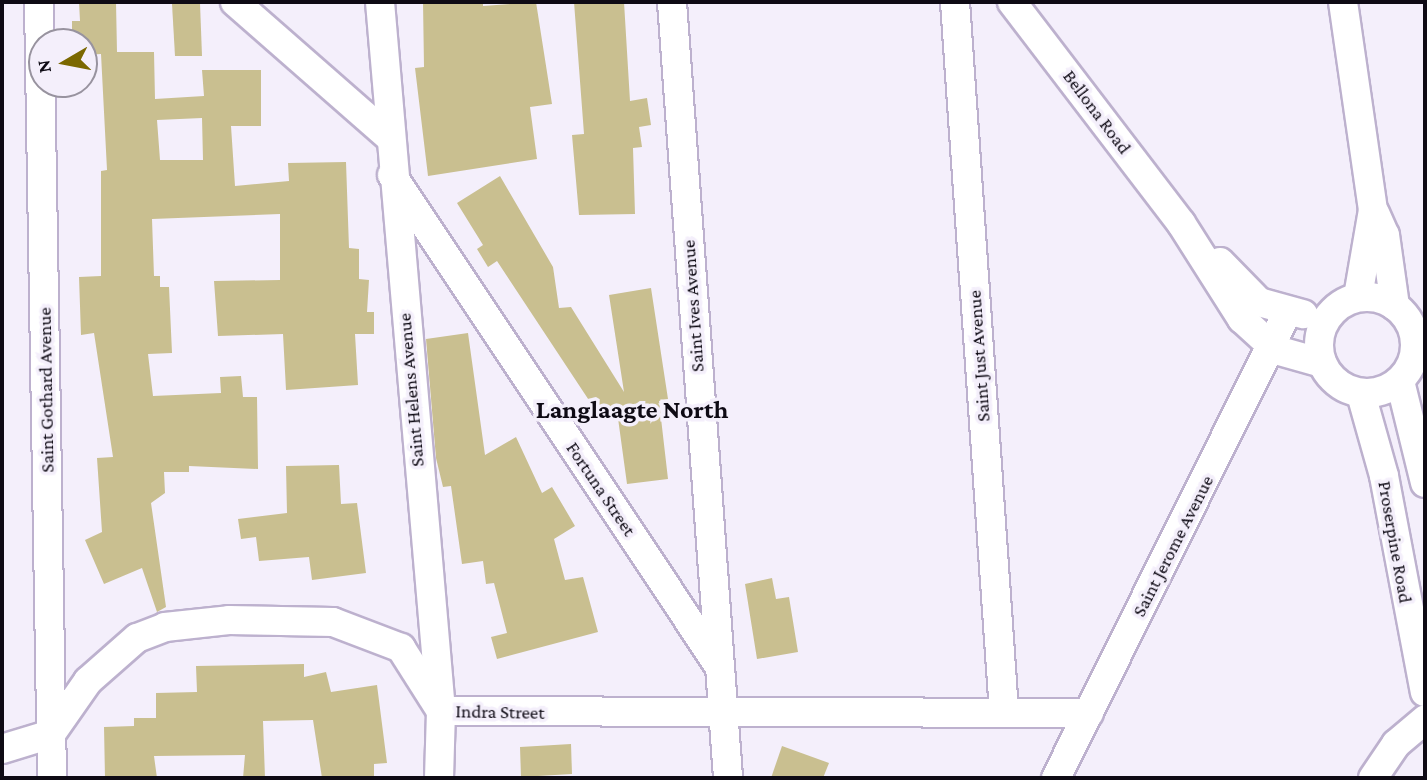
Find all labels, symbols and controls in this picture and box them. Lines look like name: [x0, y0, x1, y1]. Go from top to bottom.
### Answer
north arrow: [28, 28, 98, 98]
text: N: [32, 58, 55, 75]
street label: Bellona Road: [1058, 66, 1136, 158]
street label: Saint Ives Avenue: [677, 239, 709, 373]
street label: Saint Just Avenue: [963, 289, 995, 423]
street label: Saint Gothard Avenue: [33, 307, 59, 473]
street label: Saint Helens Avenue: [393, 312, 429, 468]
district label: Langlaagte North: [536, 394, 728, 426]
street label: Fortuna Street: [561, 438, 641, 540]
street label: Saint Jerome Avenue: [1128, 472, 1218, 620]
street label: Proserpine Road: [1373, 479, 1417, 605]
street label: Indra Street: [455, 700, 545, 724]

